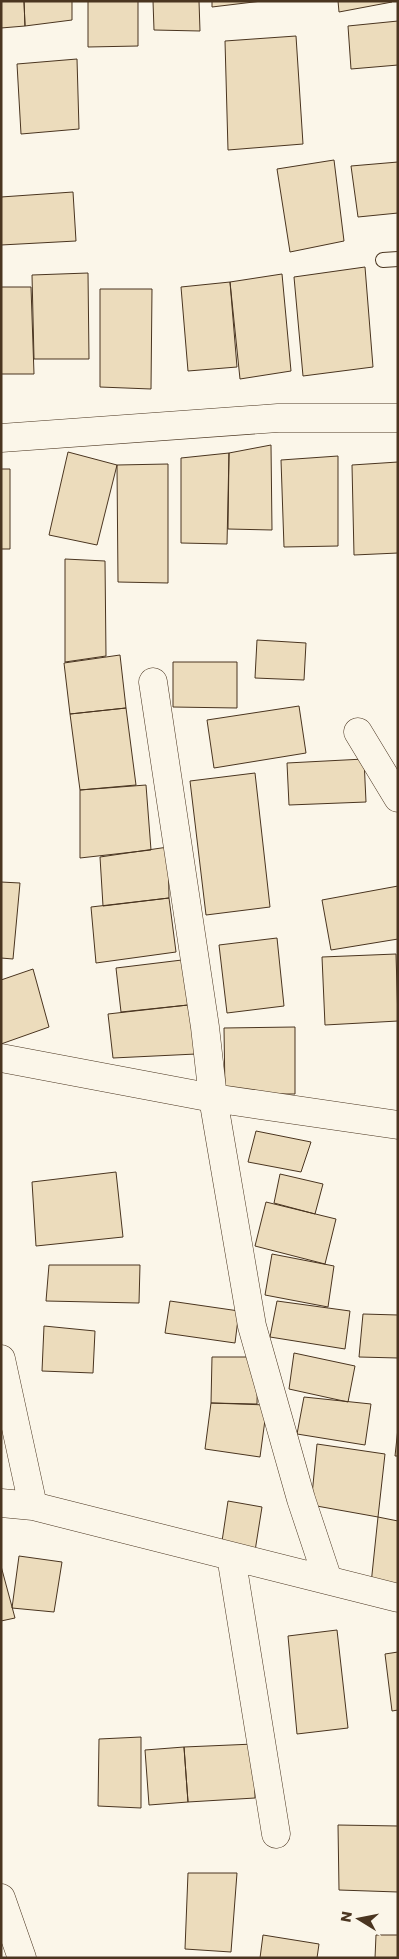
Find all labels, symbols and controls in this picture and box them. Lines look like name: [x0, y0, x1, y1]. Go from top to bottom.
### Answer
north arrow: [334, 1894, 384, 1944]
text: N: [335, 1910, 357, 1924]

